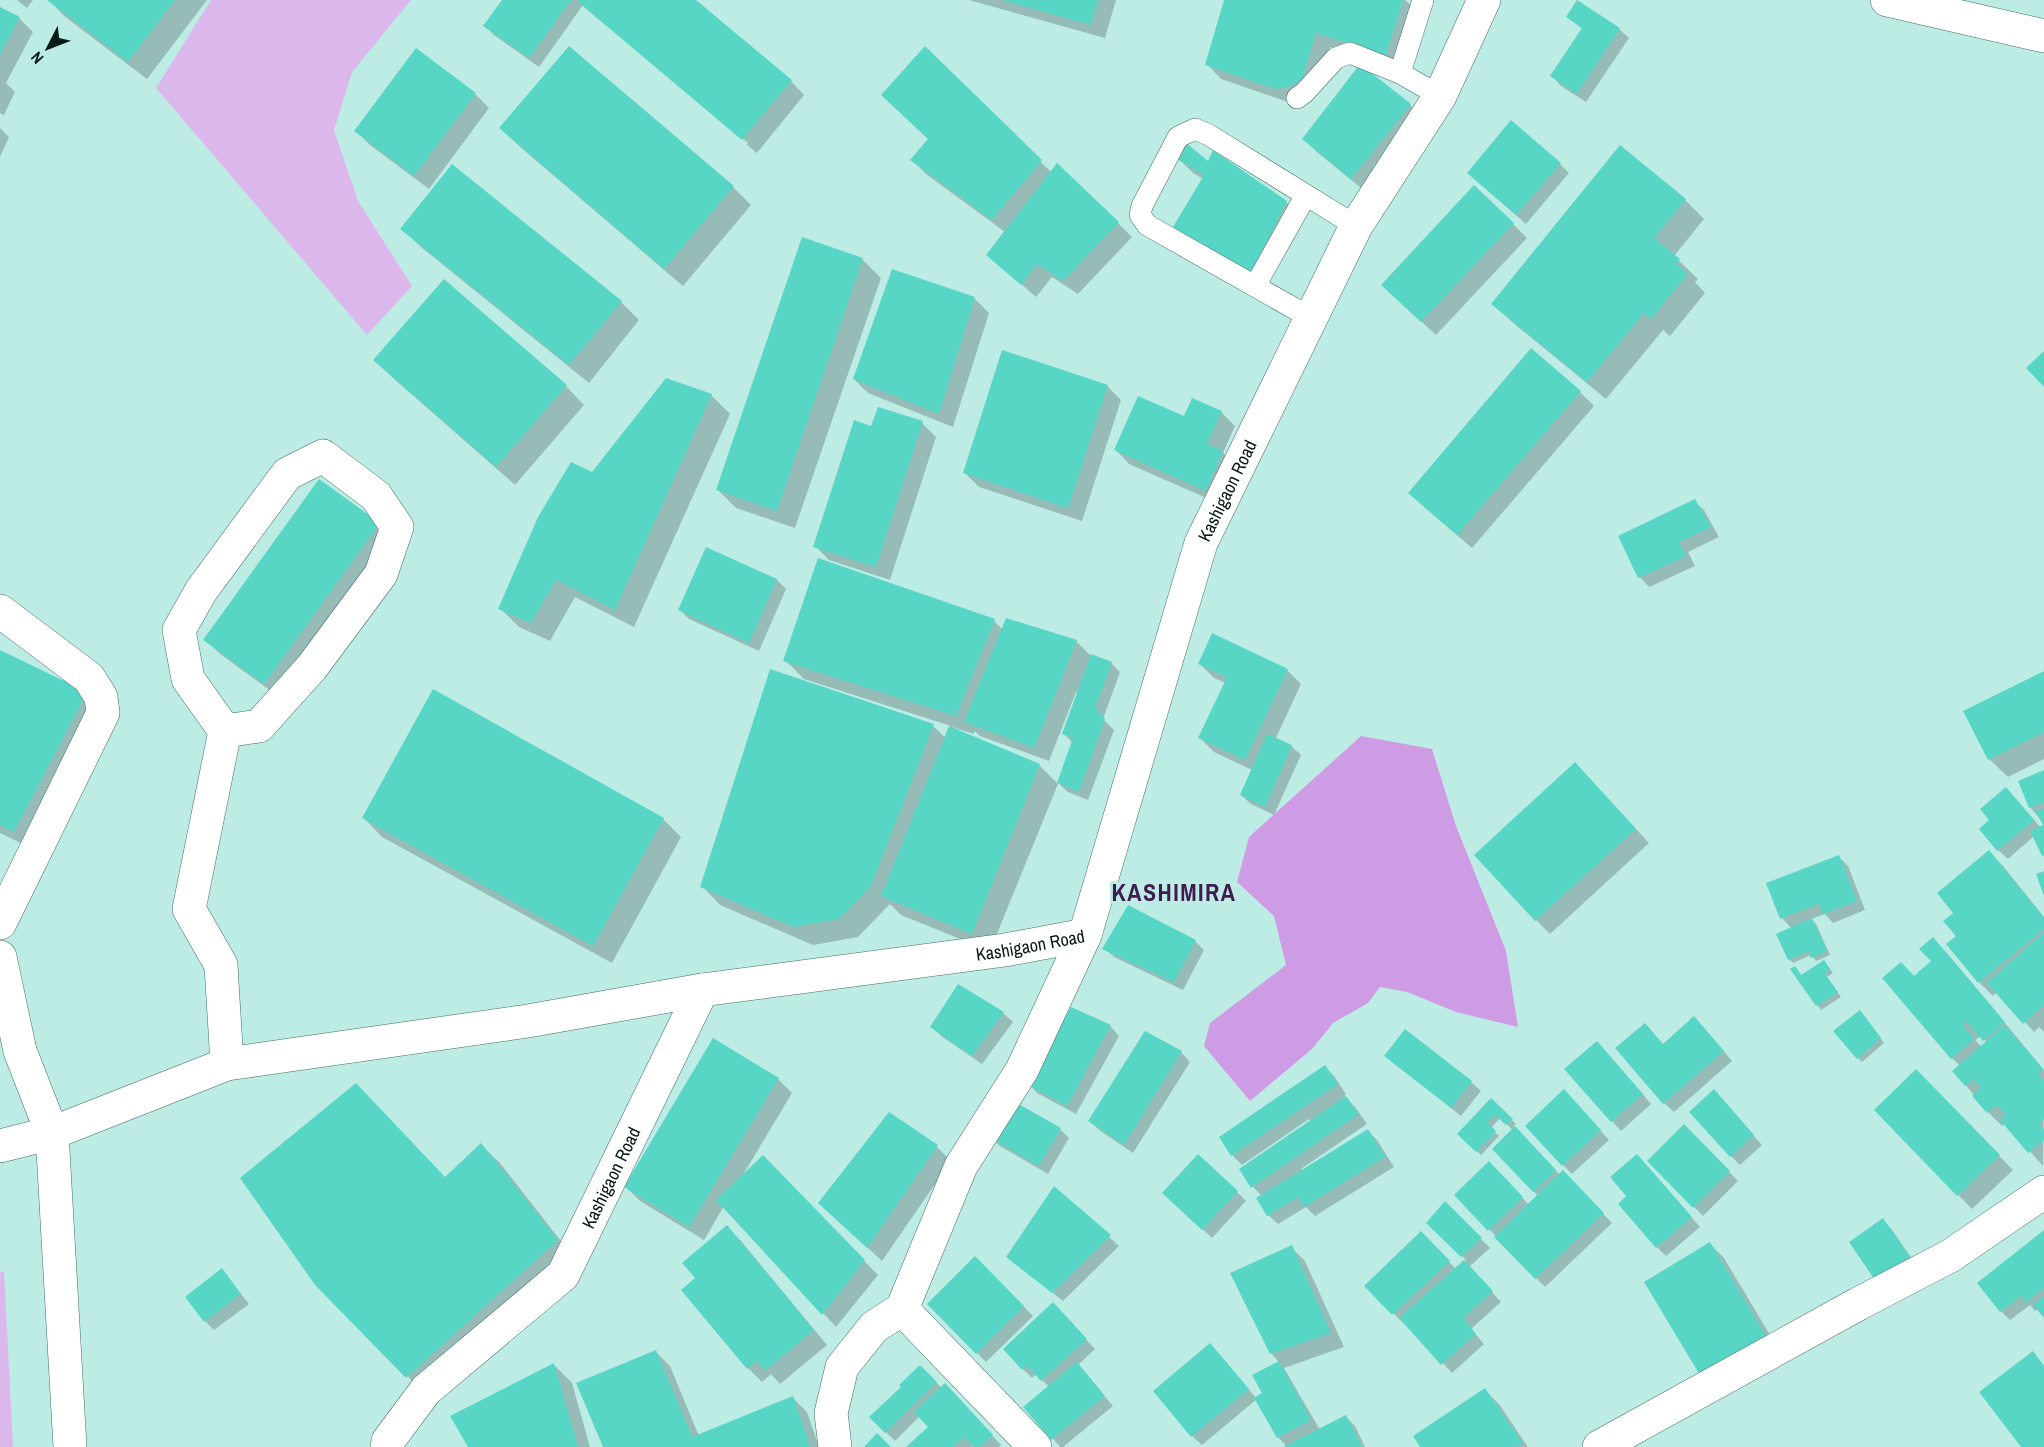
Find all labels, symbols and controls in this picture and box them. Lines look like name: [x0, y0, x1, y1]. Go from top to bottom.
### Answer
north arrow: [18, 18, 78, 78]
text: N: [26, 47, 48, 69]
street label: Kashigaon Road: [1191, 435, 1262, 545]
district label: KASHIMIRA: [1111, 876, 1237, 908]
street label: Kashigaon Road: [974, 923, 1087, 966]
street label: Kashigaon Road: [575, 1123, 646, 1232]

